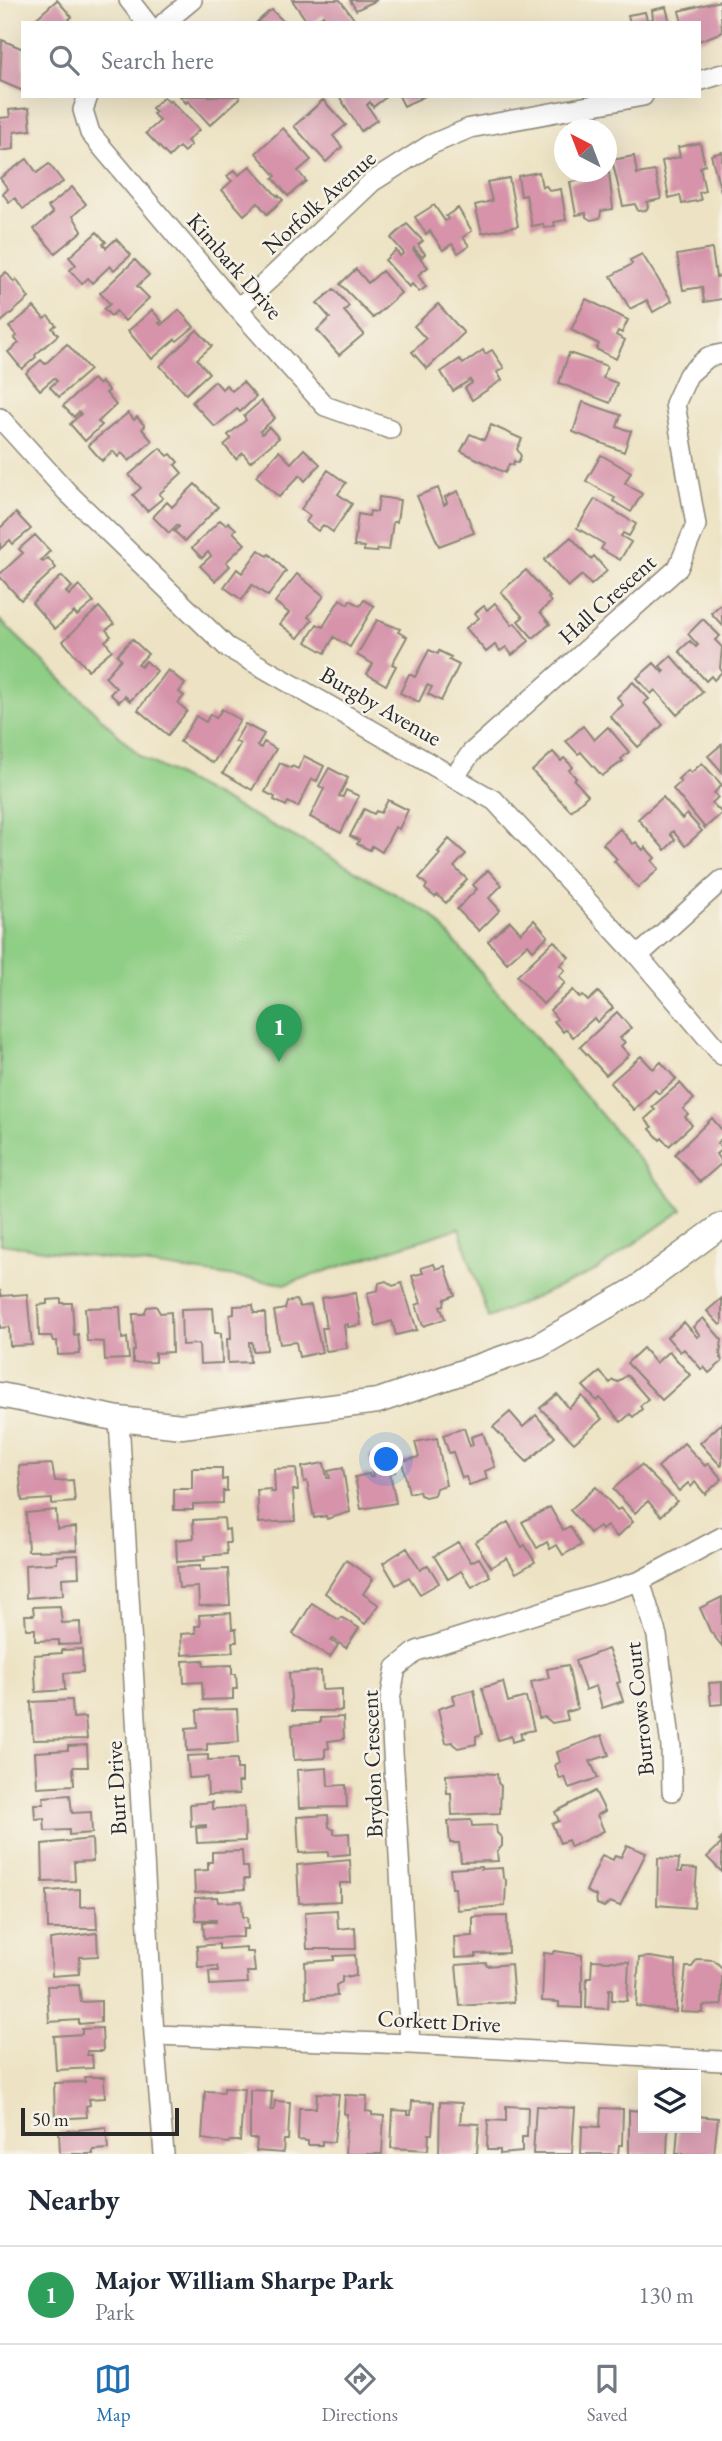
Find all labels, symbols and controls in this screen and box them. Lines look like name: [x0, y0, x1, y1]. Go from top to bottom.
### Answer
search box: [21, 21, 701, 98]
icon: search: [45, 41, 83, 79]
text: Search here: [101, 43, 214, 77]
north arrow: [554, 119, 617, 182]
street label: Norfolk Avenue: [256, 143, 382, 261]
street label: Kimbark Drive: [180, 206, 290, 326]
street label: Hall Crescent: [552, 547, 663, 651]
street label: Burgby Avenue: [315, 659, 447, 753]
pin: 1: [256, 1004, 302, 1062]
your location: [369, 1442, 403, 1476]
street label: Burrows Court: [617, 1640, 661, 1777]
street label: Brydon Crescent: [354, 1689, 390, 1839]
street label: Burt Drive: [99, 1740, 133, 1836]
street label: Corkett Drive: [377, 2003, 501, 2039]
map controls: [638, 2070, 701, 2133]
button: layers: [638, 2070, 701, 2133]
scale bar: [21, 2105, 178, 2137]
text: 50 m: [32, 2107, 69, 2132]
text: Nearby: [28, 2180, 120, 2219]
text: Major William Sharpe Park: [95, 2263, 393, 2297]
text: 1: [45, 2280, 57, 2310]
text: 130 m: [638, 2280, 694, 2310]
text: Park: [95, 2297, 134, 2327]
tab: Map: [94, 2360, 132, 2427]
tab: Directions: [321, 2360, 398, 2427]
tab: Saved: [587, 2360, 628, 2427]

